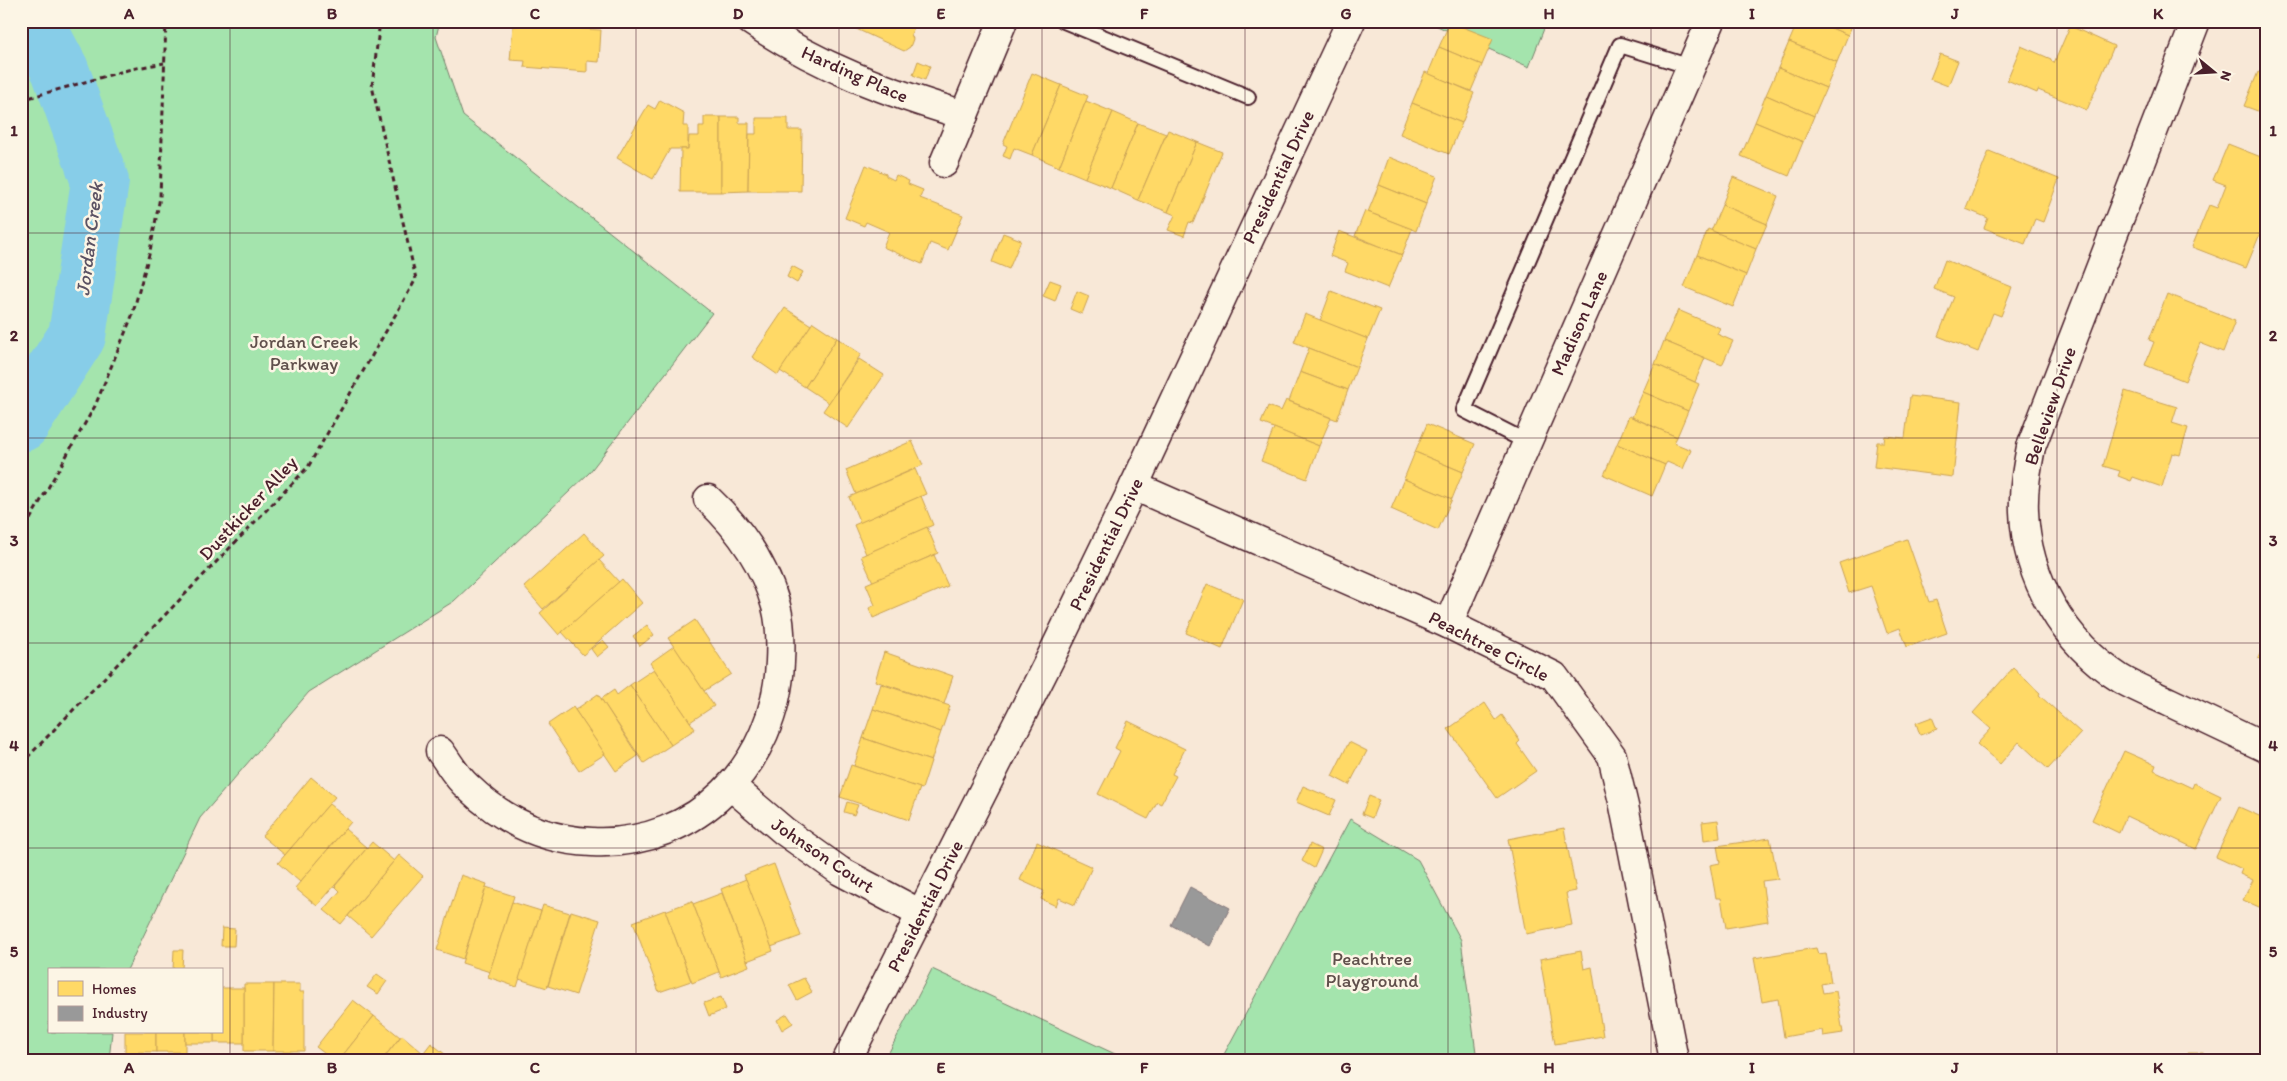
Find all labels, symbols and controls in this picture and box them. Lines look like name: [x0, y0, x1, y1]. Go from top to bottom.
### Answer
text: A: [123, 4, 135, 23]
text: B: [327, 4, 338, 23]
text: C: [530, 4, 541, 23]
text: D: [733, 4, 744, 23]
text: E: [937, 4, 946, 23]
text: F: [1140, 4, 1149, 23]
text: G: [1340, 4, 1352, 23]
text: H: [1543, 4, 1555, 23]
text: I: [1749, 4, 1755, 23]
text: J: [1950, 4, 1959, 23]
text: K: [2153, 4, 2164, 23]
street label: Harding Place: [798, 40, 912, 108]
north arrow: [2190, 48, 2240, 98]
text: N: [2216, 69, 2235, 83]
street label: Presidential Drive: [1237, 107, 1319, 247]
text: 1: [10, 121, 18, 140]
text: 1: [2269, 121, 2277, 140]
water label: Jordan Creek: [70, 179, 108, 297]
street label: Madison Lane: [1546, 267, 1612, 379]
text: 2: [10, 326, 19, 345]
text: 2: [2269, 326, 2278, 345]
park label: Jordan Creek Parkway: [250, 330, 358, 375]
street label: Belleview Drive: [2019, 344, 2081, 468]
street label: Dustkicker Alley: [194, 451, 302, 565]
street label: Presidential Drive: [1064, 474, 1148, 614]
text: 3: [10, 531, 19, 550]
text: 3: [2269, 531, 2278, 550]
street label: Peachtree Circle: [1425, 606, 1553, 686]
text: 4: [9, 736, 19, 755]
text: 4: [2268, 736, 2278, 755]
street label: Johnson Court: [767, 812, 879, 898]
street label: Presidential Drive: [882, 836, 968, 976]
text: 5: [10, 942, 19, 961]
text: 5: [2269, 942, 2278, 961]
park label: Peachtree Playground: [1325, 947, 1419, 992]
legend: [48, 968, 222, 1034]
text: Homes: [92, 980, 137, 998]
text: Industry: [92, 1004, 148, 1022]
text: A: [123, 1058, 135, 1077]
text: B: [327, 1058, 338, 1077]
text: C: [530, 1058, 541, 1077]
text: D: [733, 1058, 744, 1077]
text: E: [937, 1058, 946, 1077]
text: F: [1140, 1058, 1149, 1077]
text: G: [1340, 1058, 1352, 1077]
text: H: [1543, 1058, 1555, 1077]
text: I: [1749, 1058, 1755, 1077]
text: J: [1950, 1058, 1959, 1077]
text: K: [2153, 1058, 2164, 1077]

